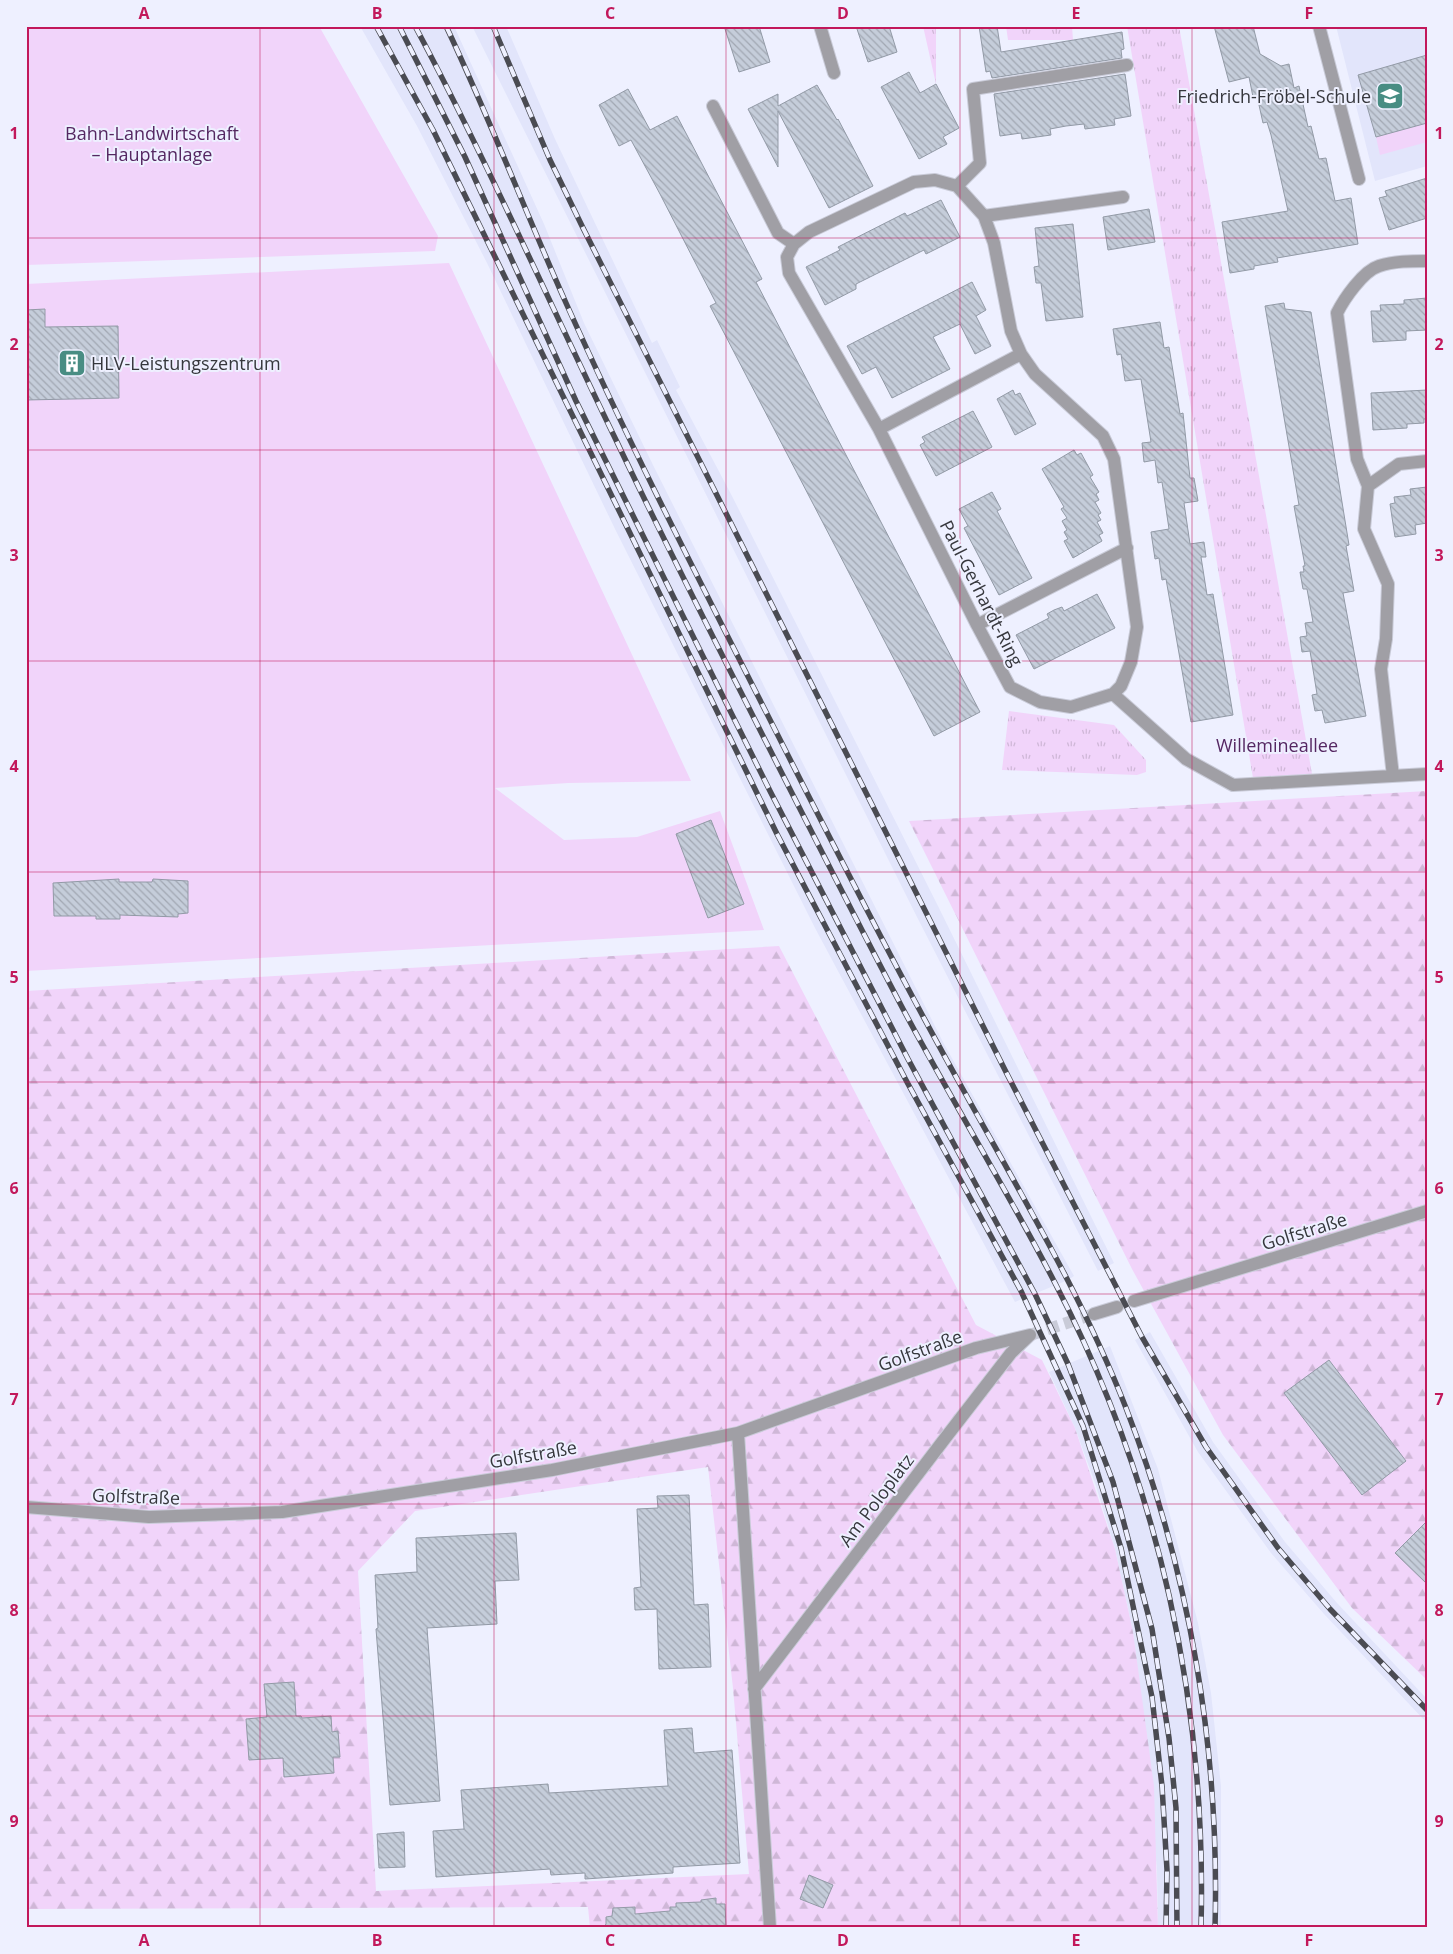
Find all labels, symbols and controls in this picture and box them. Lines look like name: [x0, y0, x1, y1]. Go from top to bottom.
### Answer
text: A: [138, 2, 150, 24]
text: B: [372, 2, 382, 24]
text: C: [605, 2, 615, 24]
text: D: [837, 2, 849, 24]
text: E: [1072, 2, 1081, 24]
text: F: [1305, 2, 1313, 24]
school or university icon: Friedrich-Fröbel-Schule: [1375, 81, 1405, 111]
place label: Friedrich-Fröbel-Schule: [1177, 84, 1371, 108]
park label: Bahn-Landwirtschaft – Hauptanlage: [65, 121, 239, 166]
text: 1: [9, 122, 19, 144]
text: 1: [1434, 122, 1444, 144]
text: 2: [9, 333, 19, 355]
text: 2: [1434, 333, 1444, 355]
building icon: HLV-Leistungszentrum: [57, 348, 87, 378]
place label: HLV-Leistungszentrum: [91, 351, 281, 375]
street label: Paul-Gerhardt-Ring: [935, 516, 1029, 670]
text: 3: [9, 544, 19, 566]
text: 3: [1434, 544, 1444, 566]
park label: Willemineallee: [1216, 733, 1338, 757]
text: 4: [9, 755, 19, 777]
text: 4: [1434, 755, 1444, 777]
text: 5: [9, 966, 19, 988]
text: 5: [1434, 966, 1444, 988]
text: 6: [9, 1177, 19, 1199]
text: 6: [1434, 1177, 1444, 1199]
street label: Golfstraße: [1258, 1207, 1350, 1255]
street label: Golfstraße: [874, 1324, 966, 1376]
text: 7: [9, 1388, 19, 1410]
text: 7: [1434, 1388, 1444, 1410]
street label: Golfstraße: [487, 1435, 579, 1473]
street label: Am Poloplatz: [833, 1449, 919, 1551]
street label: Golfstraße: [92, 1482, 180, 1510]
text: 8: [9, 1599, 19, 1621]
text: 8: [1434, 1599, 1444, 1621]
text: 9: [9, 1810, 19, 1832]
text: 9: [1434, 1810, 1444, 1832]
text: A: [138, 1929, 150, 1951]
text: B: [372, 1929, 382, 1951]
text: C: [605, 1929, 615, 1951]
text: D: [837, 1929, 849, 1951]
text: E: [1072, 1929, 1081, 1951]
text: F: [1305, 1929, 1313, 1951]

